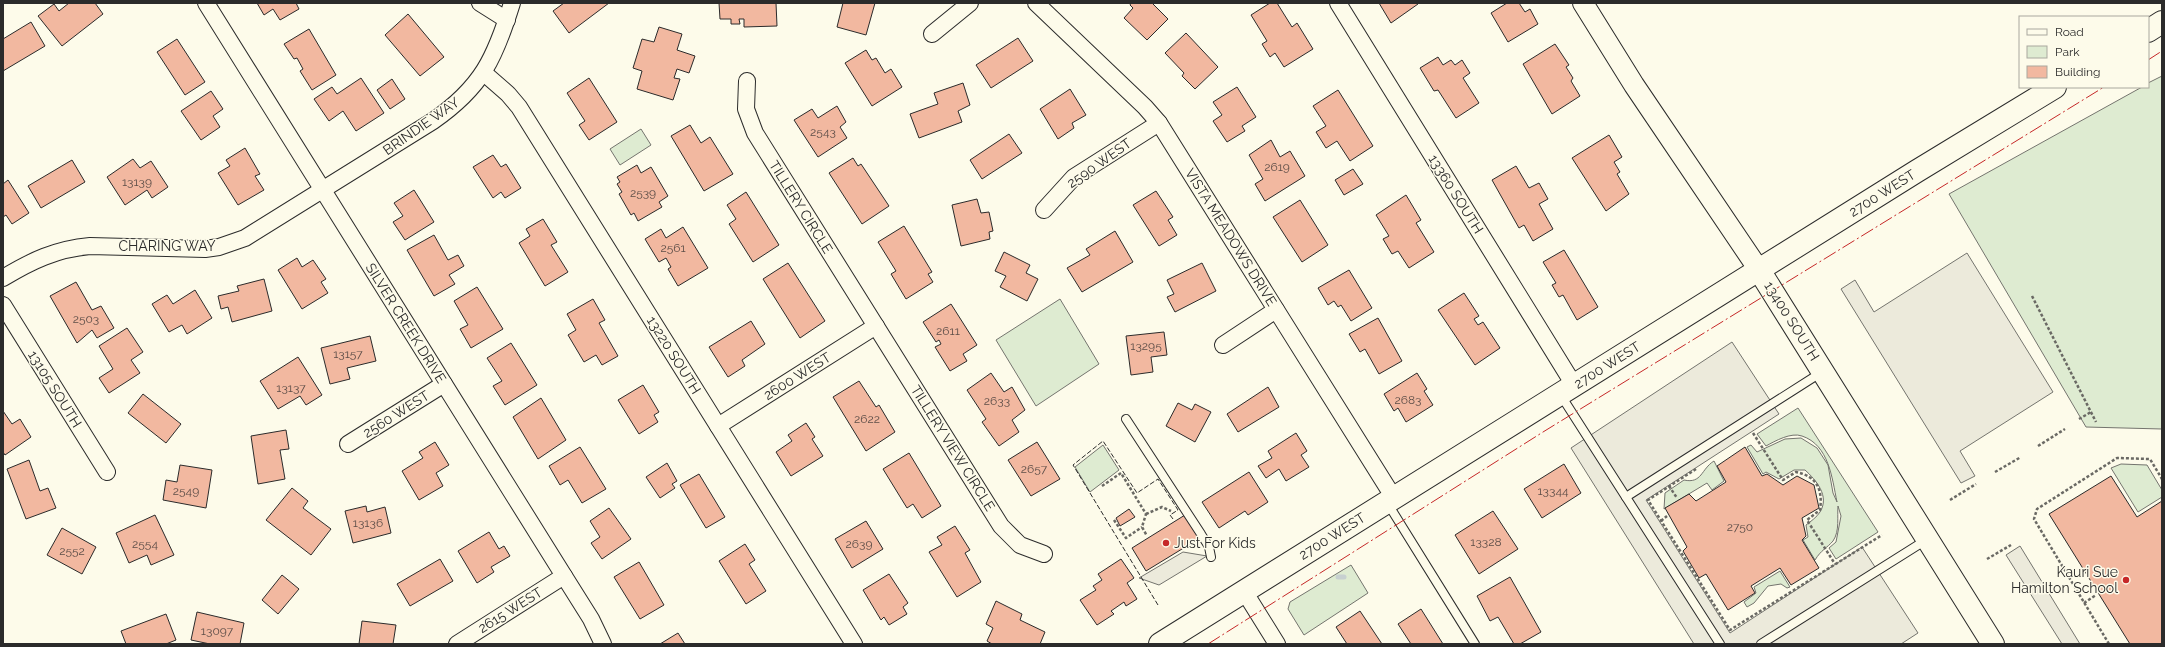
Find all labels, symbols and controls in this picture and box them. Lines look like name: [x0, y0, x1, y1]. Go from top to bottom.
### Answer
legend: [2019, 16, 2149, 88]
text: Road: [2055, 25, 2084, 39]
text: Park: [2055, 45, 2080, 59]
text: Building: [2055, 65, 2101, 79]
street label: BRINDIE WAY: [380, 94, 462, 158]
house number: 2543: [810, 125, 836, 139]
street label: 2590 WEST: [1064, 135, 1135, 191]
street label: 13360 SOUTH: [1425, 152, 1487, 236]
street label: TILLERY CIRCLE: [766, 158, 836, 256]
house number: 2619: [1264, 160, 1290, 174]
street label: VISTA MEADOWS DRIVE: [1182, 165, 1280, 309]
street label: 2700 WEST: [1846, 166, 1918, 220]
house number: 13139: [122, 175, 152, 189]
house number: 2539: [630, 186, 656, 200]
street label: CHARING WAY: [118, 238, 216, 254]
house number: 2561: [660, 241, 686, 255]
street label: SILVER CREEK DRIVE: [363, 260, 449, 386]
street label: 13400 SOUTH: [1761, 278, 1823, 364]
house number: 2503: [73, 312, 99, 326]
street label: 13220 SOUTH: [644, 313, 704, 397]
house number: 2611: [936, 324, 960, 338]
street label: 2700 WEST: [1571, 338, 1643, 392]
house number: 13295: [1130, 339, 1162, 353]
house number: 13157: [333, 347, 363, 361]
street label: 13105 SOUTH: [25, 348, 85, 430]
street label: 2600 WEST: [760, 349, 834, 403]
house number: 13137: [276, 381, 306, 395]
street label: TILLERY VIEW CIRCLE: [908, 382, 998, 514]
street label: 2560 WEST: [360, 387, 432, 441]
house number: 2683: [1394, 393, 1422, 407]
house number: 2633: [984, 394, 1010, 408]
house number: 2622: [854, 412, 880, 426]
house number: 2657: [1021, 462, 1048, 476]
house number: 2549: [173, 484, 199, 498]
house number: 13344: [1537, 484, 1569, 498]
street label: 2700 WEST: [1296, 509, 1368, 563]
house number: 13136: [353, 516, 383, 530]
house number: 2750: [1727, 520, 1753, 534]
place label: Just For Kids: [1174, 535, 1256, 551]
house number: 13328: [1470, 535, 1502, 549]
house number: 2554: [132, 537, 158, 551]
house number: 2639: [846, 537, 872, 551]
marker: Just For Kids: [1161, 538, 1171, 548]
house number: 2552: [59, 544, 85, 558]
place label: Kauri Sue Hamilton School: [2011, 564, 2118, 596]
marker: Kauri Sue Hamilton School: [2121, 575, 2131, 585]
street label: 2615 WEST: [475, 584, 545, 636]
house number: 13097: [201, 624, 234, 638]

